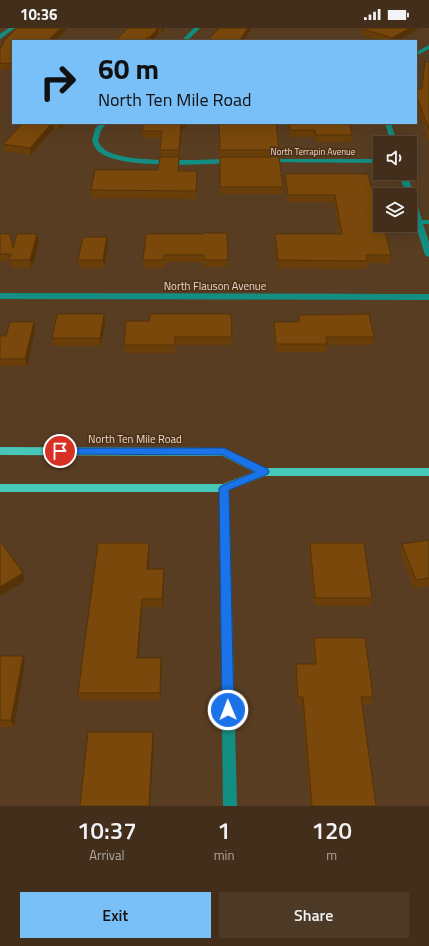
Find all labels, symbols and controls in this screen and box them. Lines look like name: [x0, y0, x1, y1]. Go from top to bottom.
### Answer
text: 10:36: [20, 3, 57, 26]
text: 60 m: [98, 47, 159, 90]
icon: right: [32, 56, 84, 108]
text: North Ten Mile Road: [98, 86, 252, 113]
map controls: [373, 136, 417, 232]
button: sound: [373, 136, 417, 180]
street label: North Terrapin Avenue: [271, 145, 356, 158]
button: layers: [373, 188, 417, 232]
street label: North Flauson Avenue: [164, 278, 267, 294]
street label: North Ten Mile Road: [88, 431, 182, 447]
pin: [43, 434, 77, 468]
icon: arrive: [49, 440, 71, 462]
position arrow: [207, 689, 249, 731]
text: 10:37: [77, 812, 137, 848]
text: 1: [217, 812, 231, 848]
text: 120: [312, 812, 352, 848]
text: Arrival: [89, 845, 124, 865]
text: min: [214, 845, 234, 865]
text: m: [326, 845, 337, 865]
button: Exit: [20, 892, 211, 938]
button: Share: [219, 892, 409, 938]

